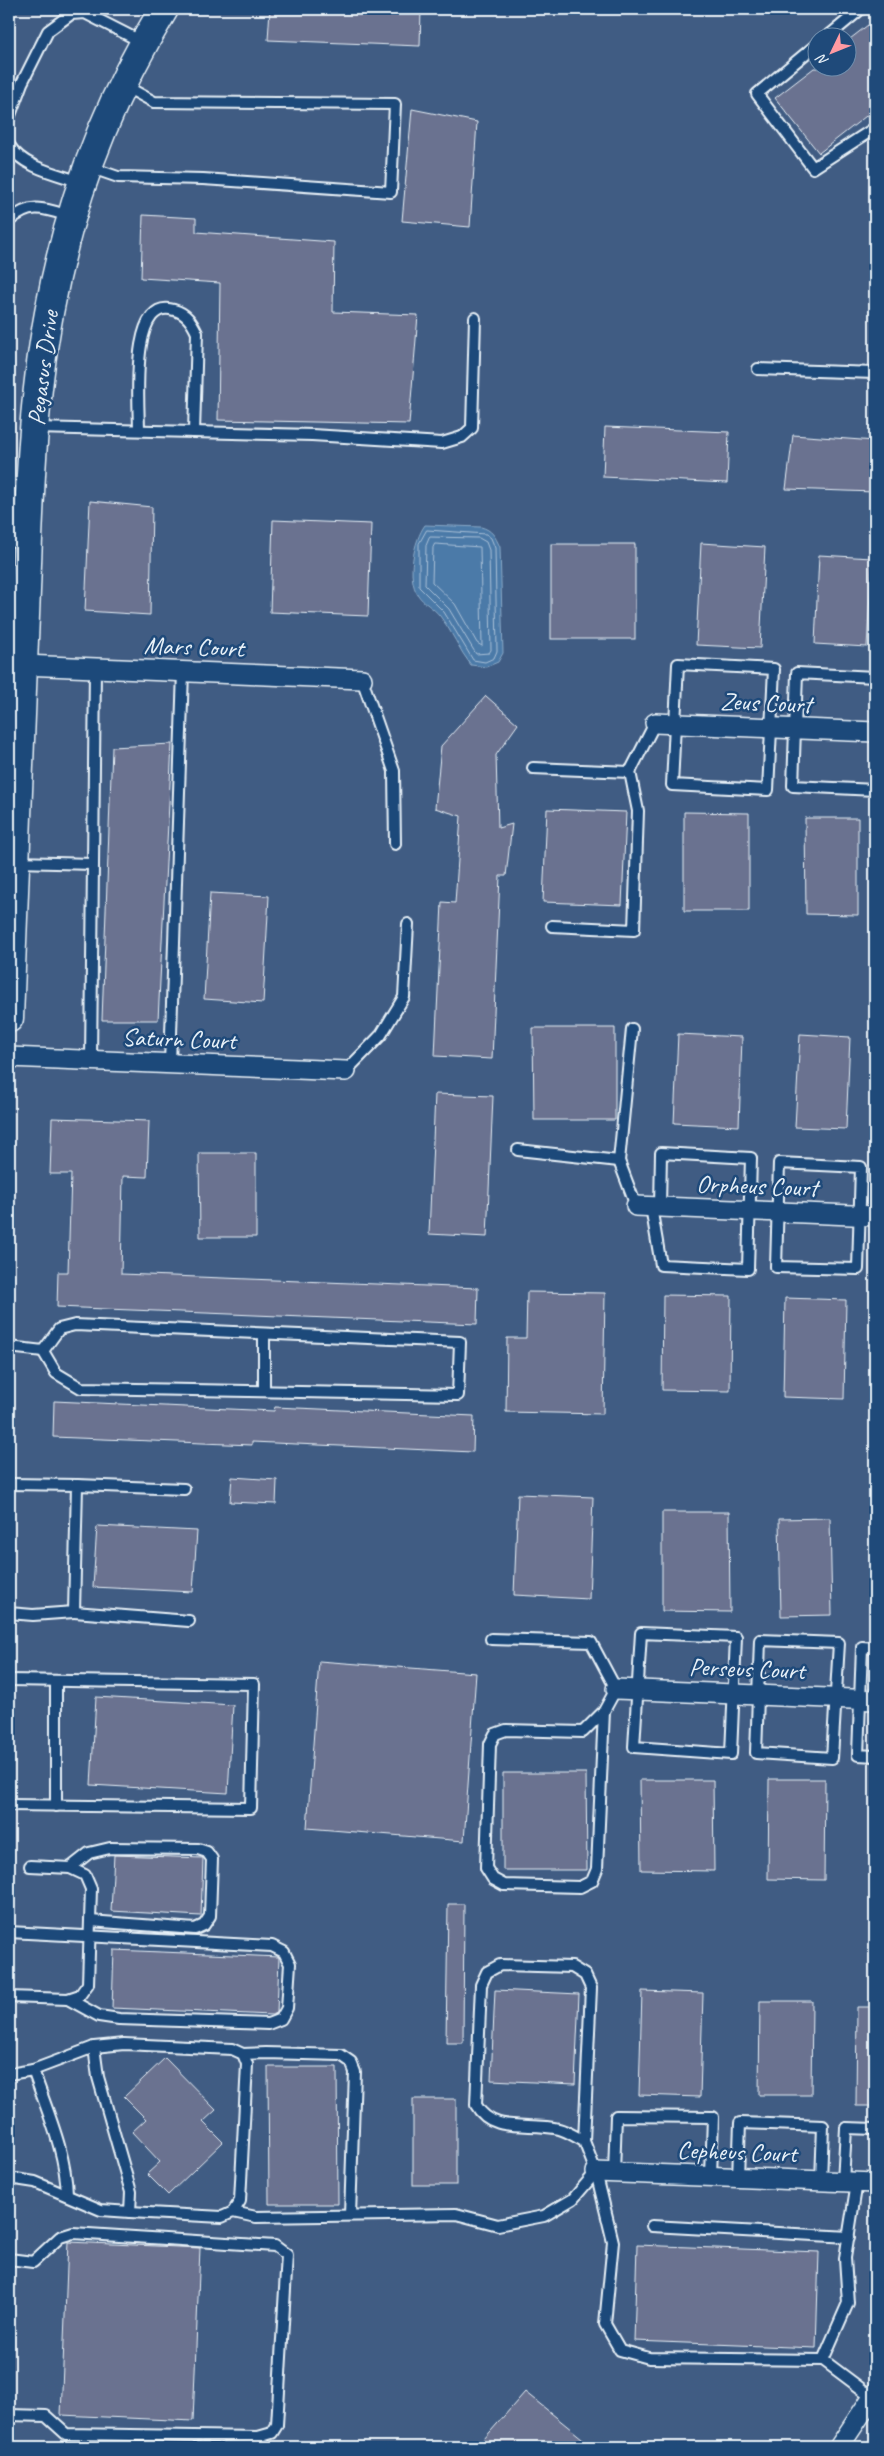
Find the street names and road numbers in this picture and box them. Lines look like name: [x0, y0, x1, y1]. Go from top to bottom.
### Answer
street label: Pegasus Drive: [20, 307, 66, 427]
street label: Mars Court: [144, 629, 247, 665]
street label: Zeus Court: [720, 685, 816, 721]
street label: Saturn Court: [122, 1021, 239, 1057]
street label: Orpheus Court: [696, 1168, 822, 1204]
street label: Perseus Court: [689, 1651, 808, 1687]
street label: Cepheus Court: [677, 2134, 800, 2170]

